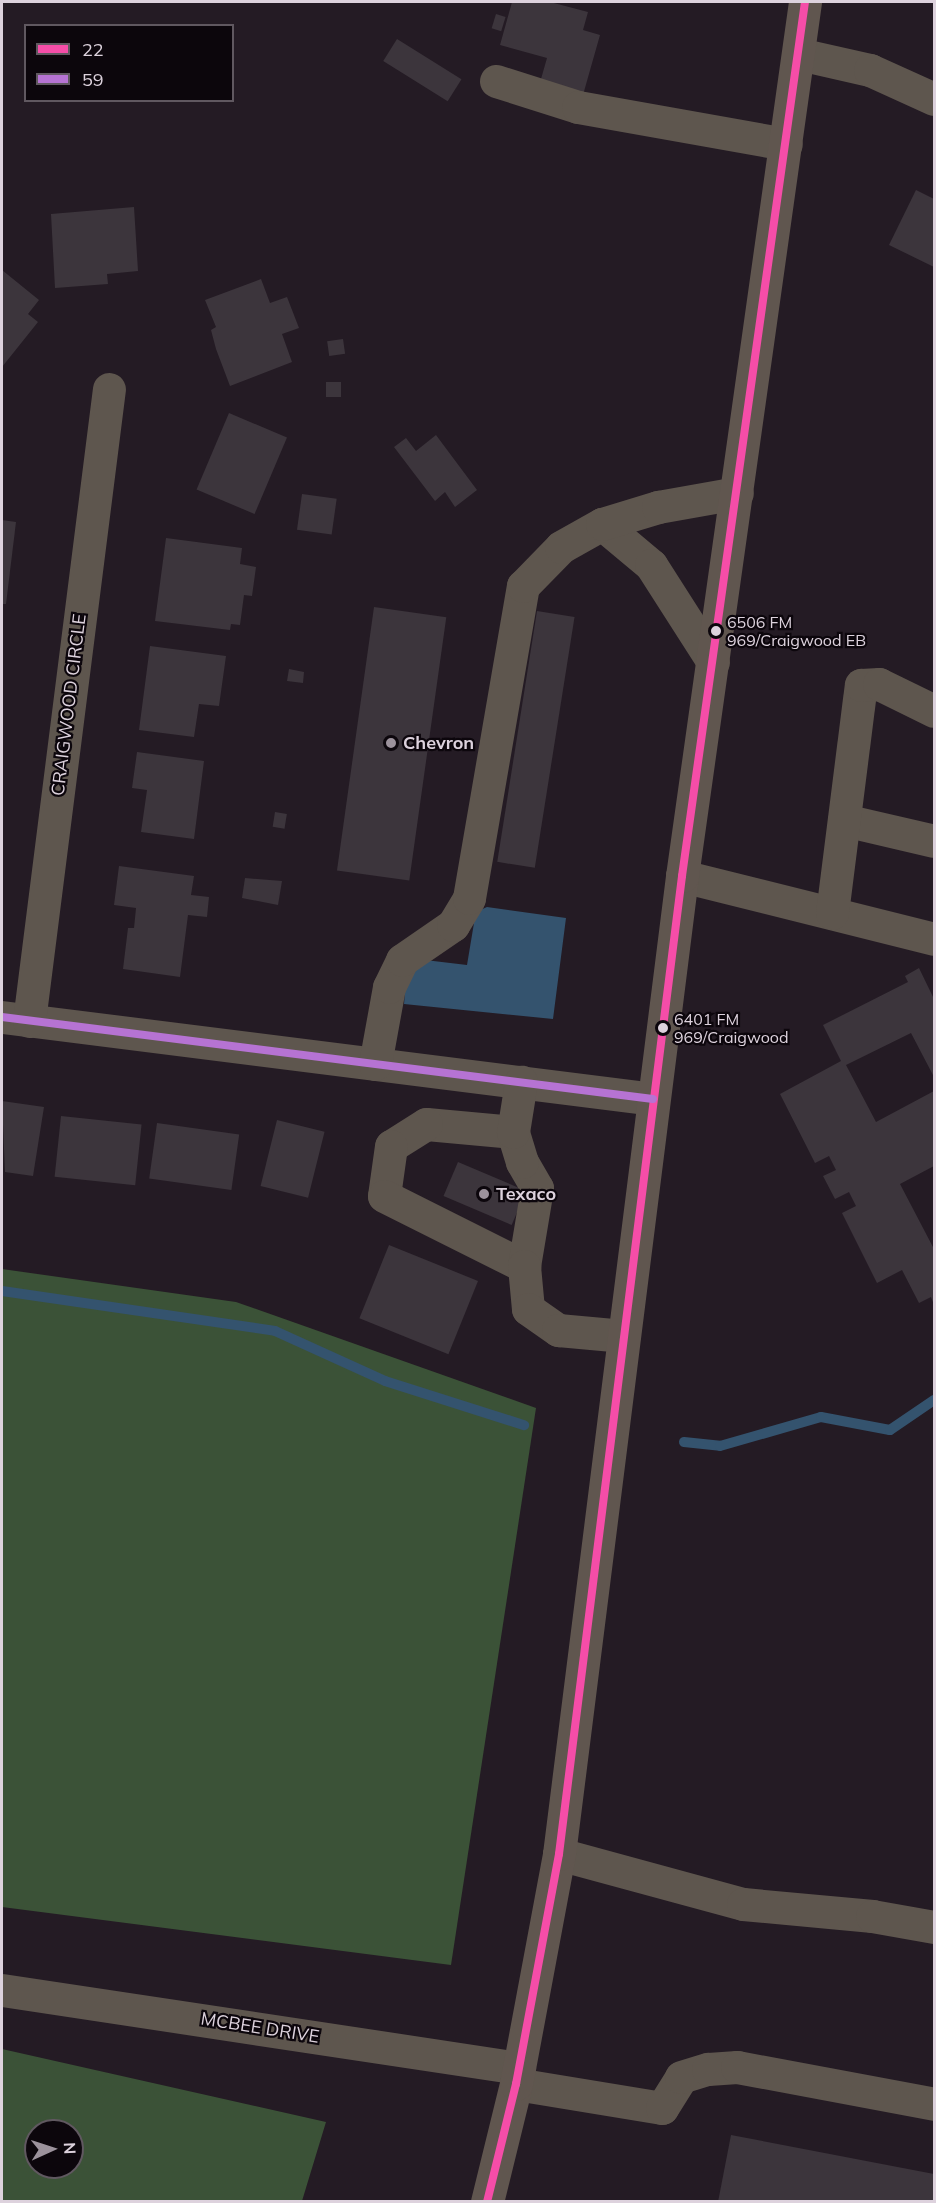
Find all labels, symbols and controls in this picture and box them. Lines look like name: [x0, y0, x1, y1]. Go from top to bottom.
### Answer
legend: [24, 24, 234, 102]
text: 22: [82, 38, 104, 61]
text: 59: [82, 68, 104, 91]
place label: 6506 FM 969/Craigwood EB: [727, 612, 866, 650]
street label: CRAIGWOOD CIRCLE: [47, 613, 91, 797]
marker: 6506 FM 969/Craigwood EB: [710, 625, 722, 637]
place label: Chevron: [403, 732, 474, 754]
marker: Chevron: [384, 736, 398, 750]
place label: 6401 FM 969/Craigwood: [674, 1009, 789, 1047]
marker: 6401 FM 969/Craigwood: [657, 1022, 669, 1034]
place label: Texaco: [496, 1183, 556, 1205]
marker: Texaco: [477, 1187, 491, 1201]
street label: MCBEE DRIVE: [199, 2008, 321, 2048]
north arrow: [24, 2119, 84, 2179]
text: N: [60, 2142, 80, 2155]

